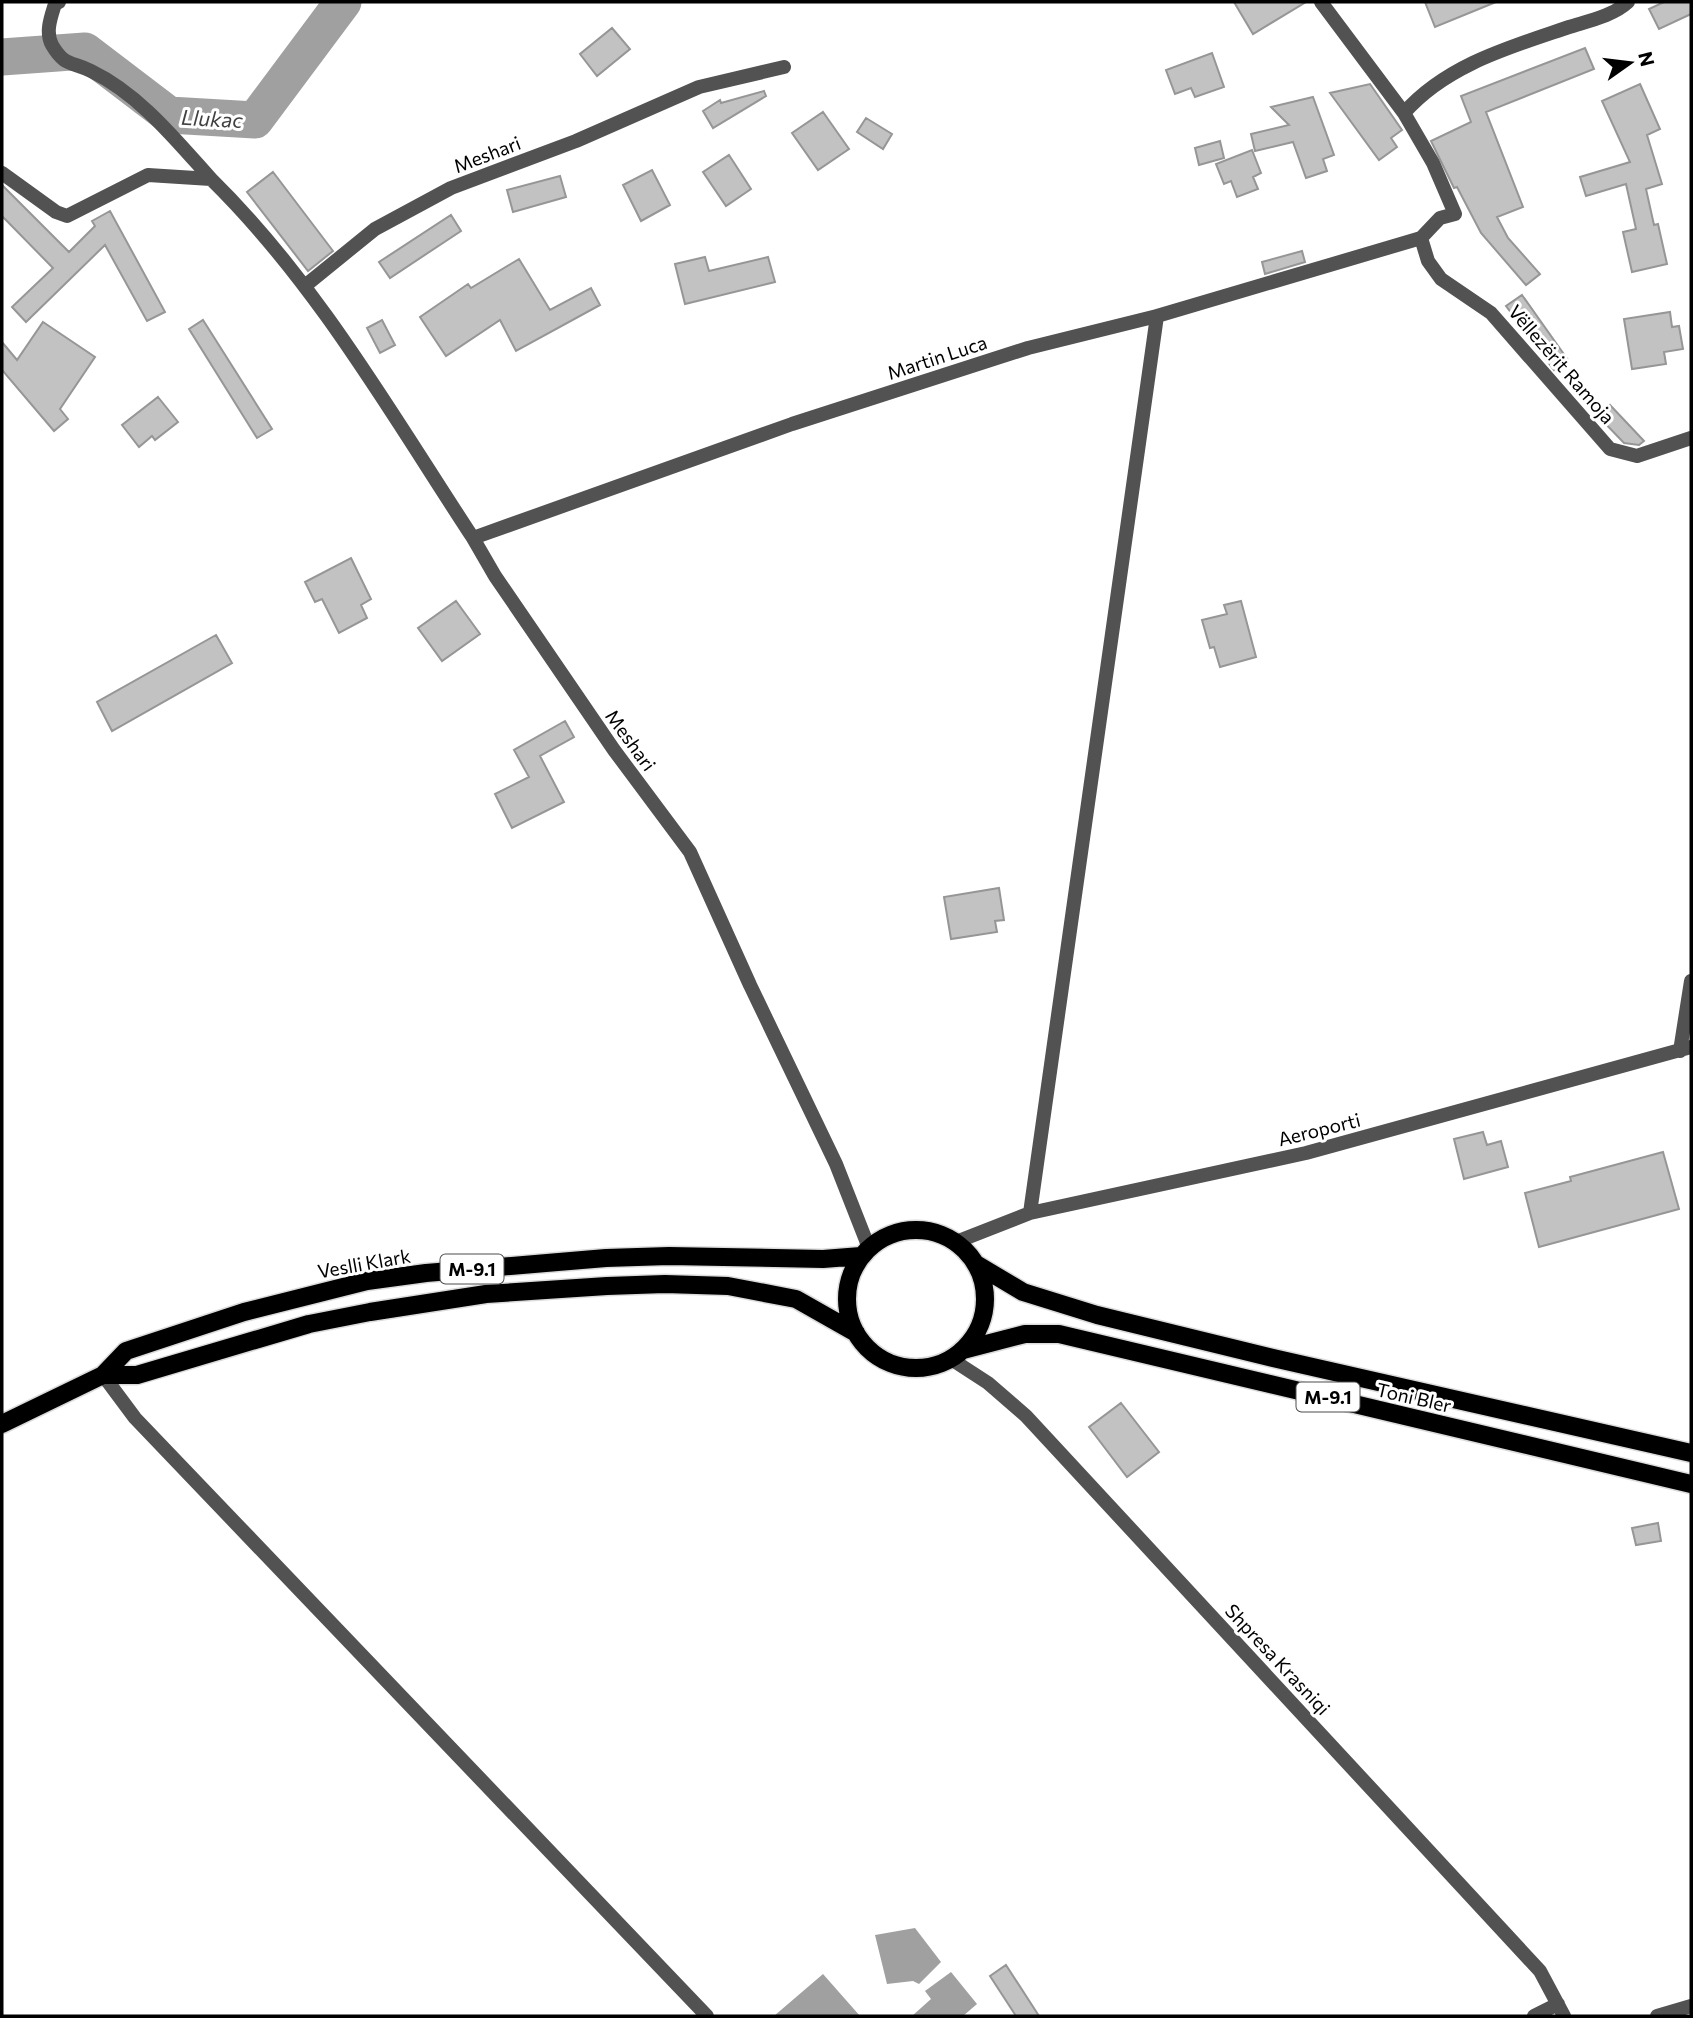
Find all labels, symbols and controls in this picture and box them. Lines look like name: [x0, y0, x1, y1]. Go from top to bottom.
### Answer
north arrow: [1595, 28, 1665, 98]
text: N: [1634, 49, 1660, 68]
water label: Llukac: [180, 104, 244, 132]
street label: Meshari: [450, 131, 524, 177]
street label: Vëllezërit Ramoja: [1504, 300, 1620, 428]
street label: Martin Luca: [884, 330, 990, 384]
street label: Meshari: [601, 705, 661, 775]
street label: Aeroporti: [1275, 1108, 1363, 1150]
street label: Veslli Klark: [316, 1244, 412, 1282]
road number: M-9.1: [440, 1254, 504, 1284]
street label: Toni Bler: [1374, 1377, 1454, 1417]
road number: M-9.1: [1296, 1382, 1360, 1412]
street label: Shpresa Krasniqi: [1221, 1599, 1335, 1719]

